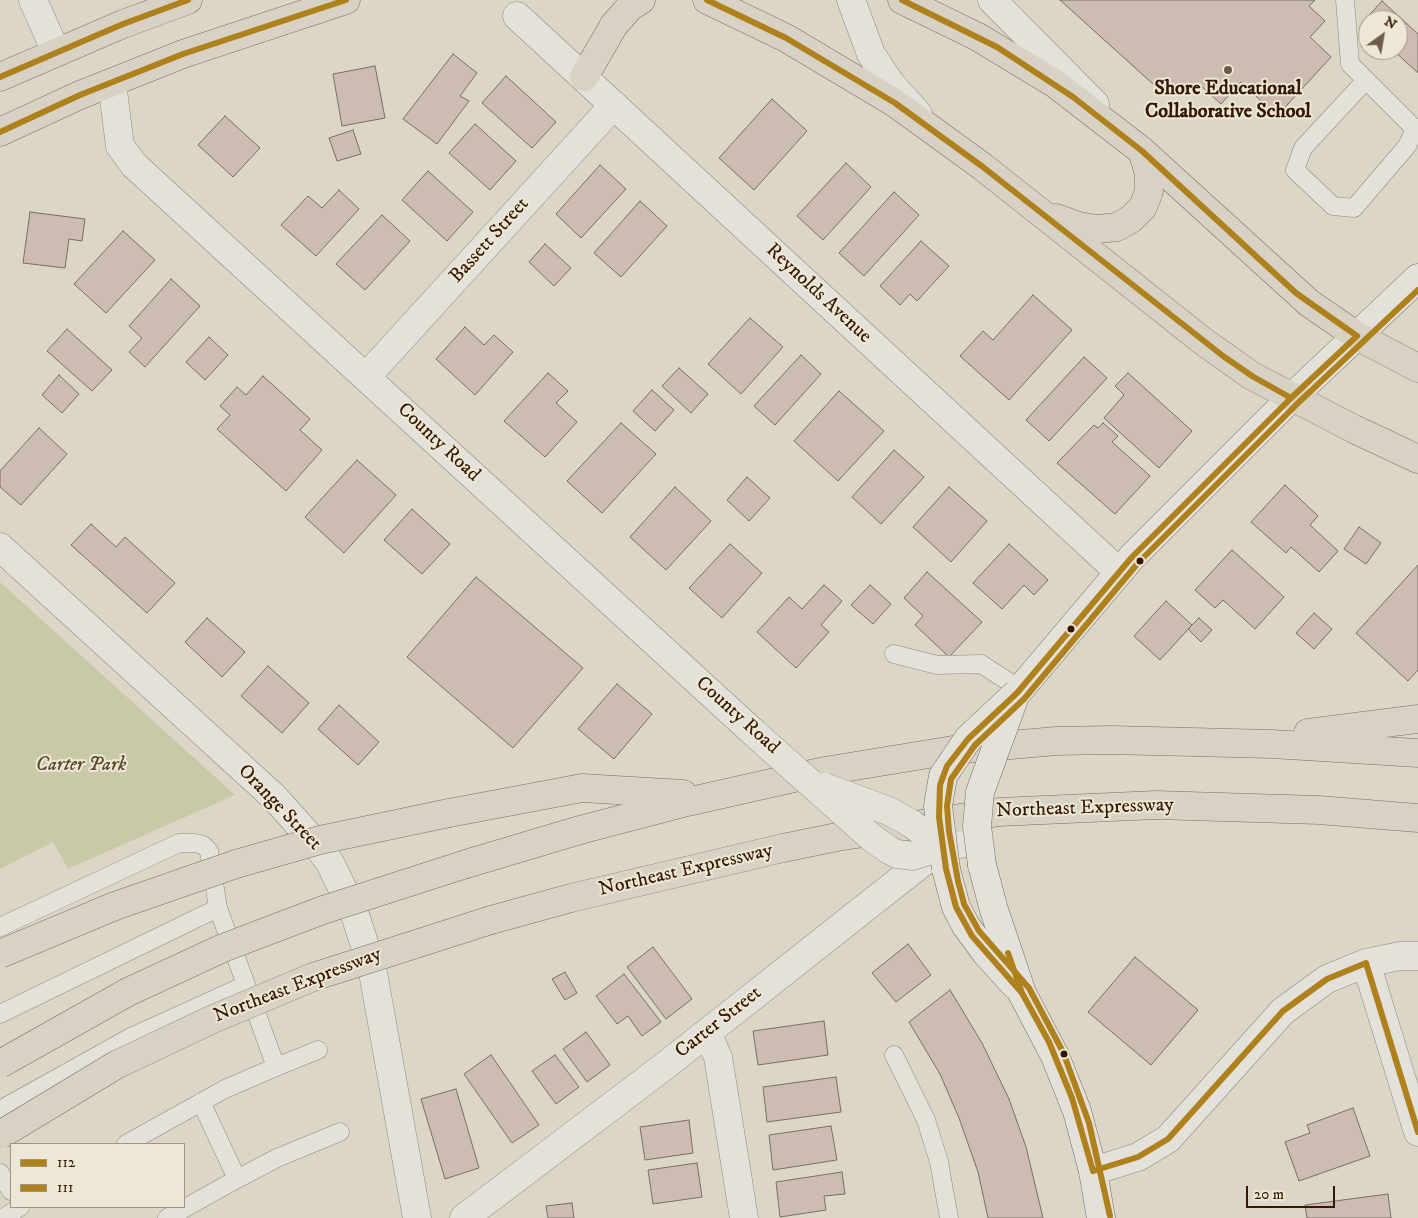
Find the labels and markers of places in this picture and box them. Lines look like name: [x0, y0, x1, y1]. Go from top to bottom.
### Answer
marker: Shore Educational Collaborative School: [1222, 64, 1234, 76]
place label: Shore Educational Collaborative School: [1145, 78, 1311, 125]
unlabelled marker: [1135, 556, 1145, 566]
unlabelled marker: [1066, 624, 1076, 634]
unlabelled marker: [1059, 1049, 1069, 1059]

